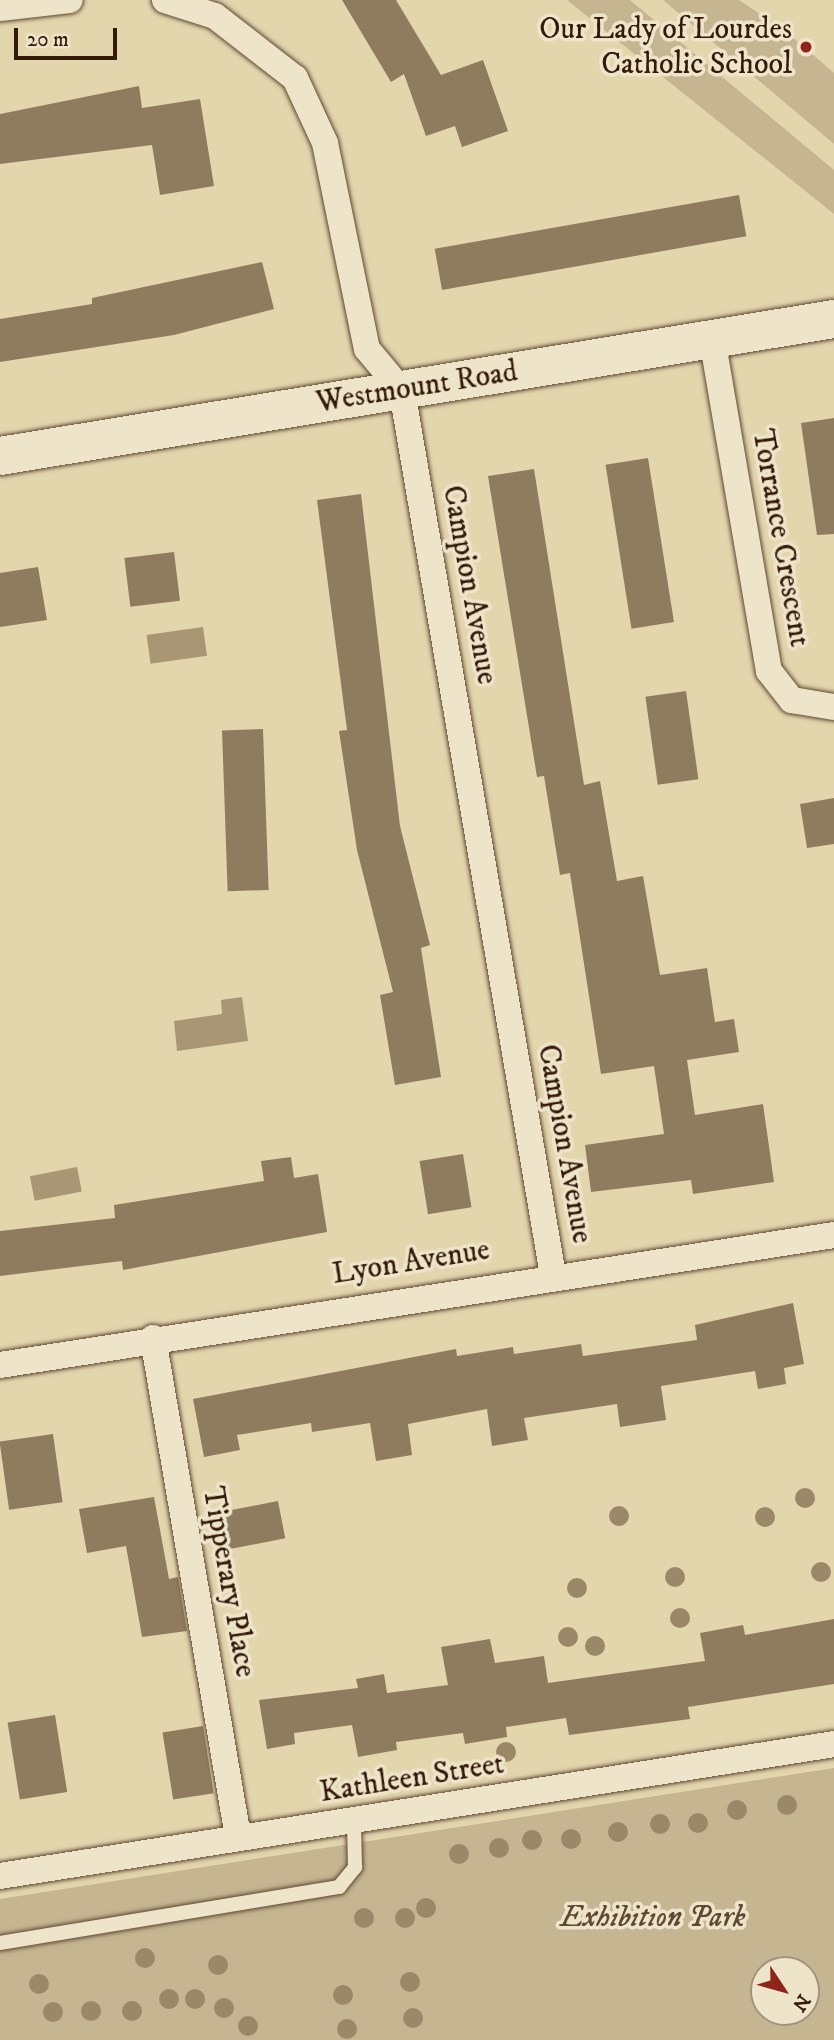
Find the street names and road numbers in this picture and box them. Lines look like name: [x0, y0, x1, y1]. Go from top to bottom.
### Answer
street label: Westmount Road: [314, 354, 520, 422]
street label: Torrance Crescent: [743, 426, 817, 650]
street label: Campion Avenue: [434, 483, 504, 687]
street label: Campion Avenue: [529, 1042, 599, 1246]
street label: Lyon Avenue: [330, 1233, 492, 1293]
street label: Tipperary Place: [194, 1484, 262, 1680]
street label: Kathleen Street: [317, 1747, 507, 1811]

